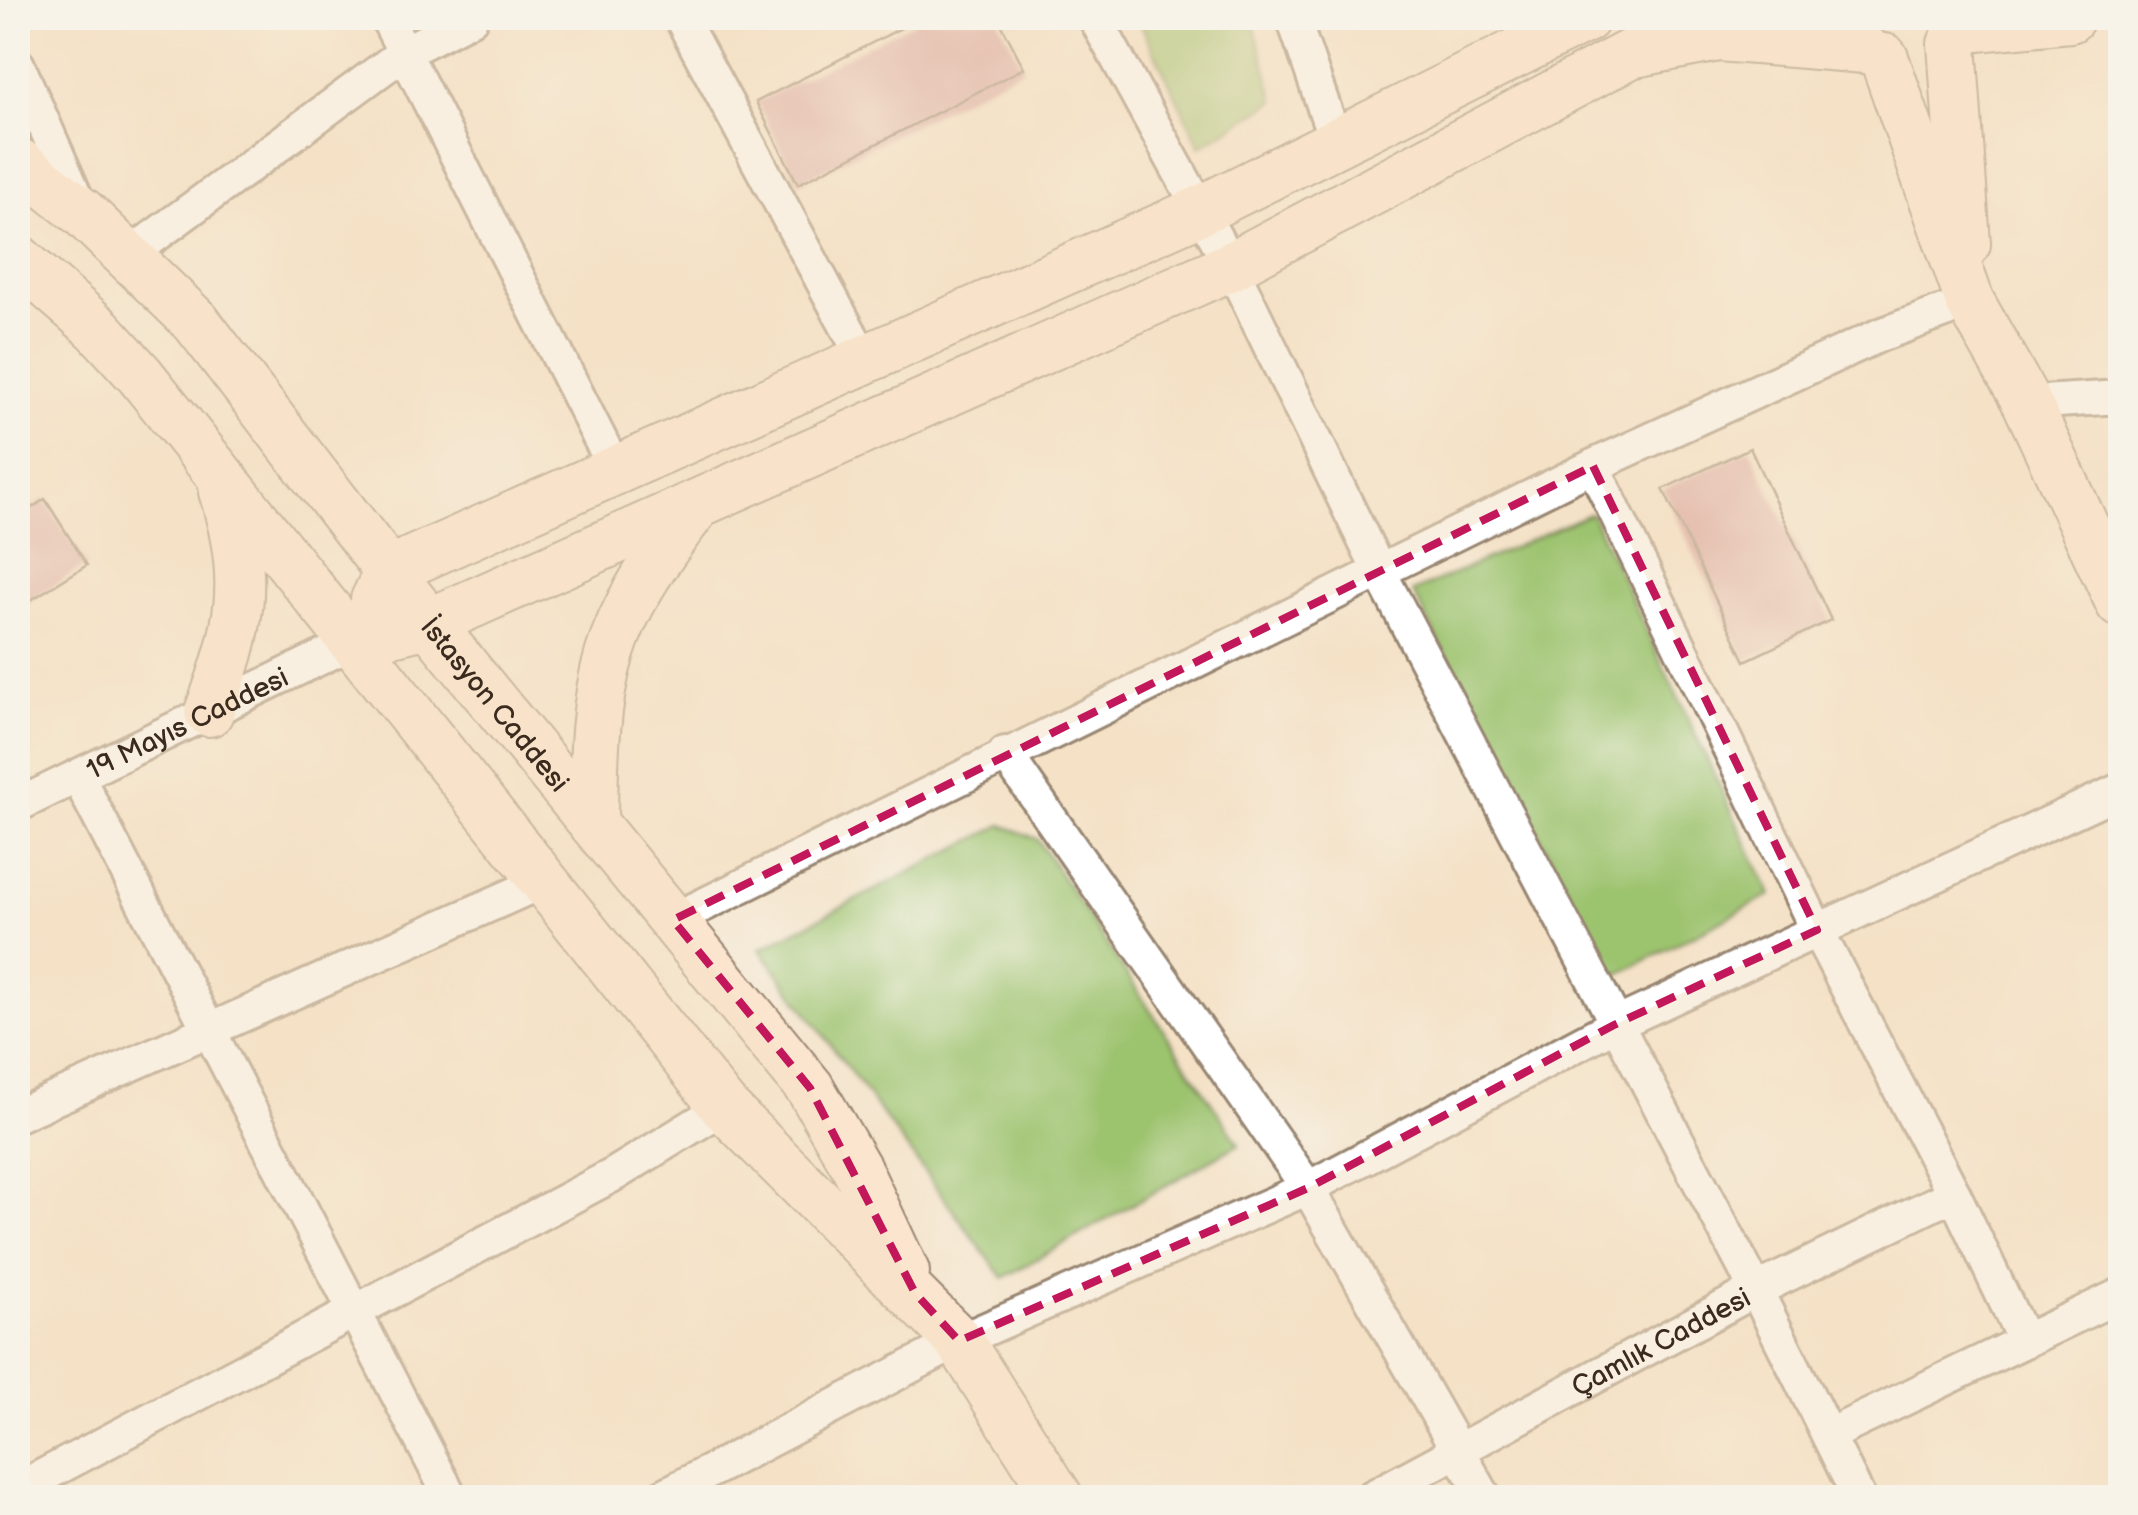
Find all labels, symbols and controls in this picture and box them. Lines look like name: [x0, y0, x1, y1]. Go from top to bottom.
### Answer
street label: İstasyon Caddesi: [413, 610, 575, 799]
street label: 19 Mayıs Caddesi: [81, 661, 294, 787]
street label: Çamlık Caddesi: [1566, 1281, 1756, 1404]

